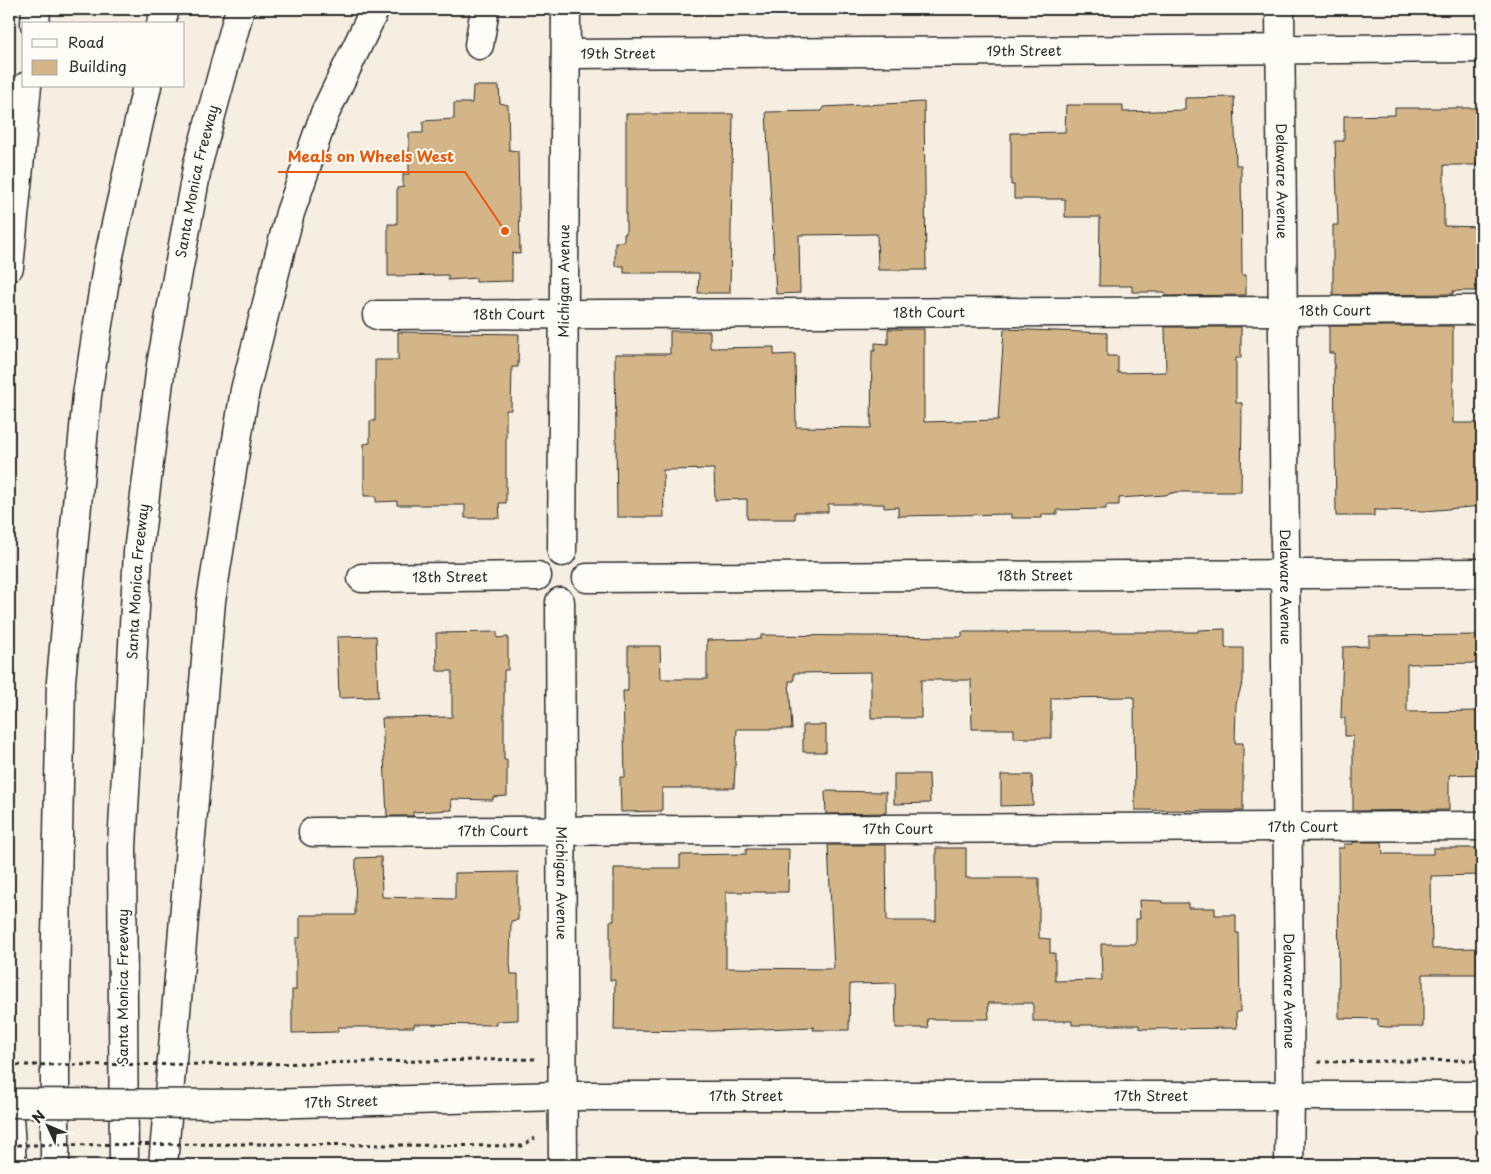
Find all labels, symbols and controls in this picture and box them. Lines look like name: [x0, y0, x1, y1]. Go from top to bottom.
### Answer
legend: [22, 22, 185, 88]
text: Road: [68, 30, 104, 53]
street label: 19th Street: [986, 40, 1062, 61]
street label: 19th Street: [580, 42, 656, 64]
text: Building: [68, 54, 127, 77]
street label: Santa Monica Freeway: [170, 102, 223, 260]
street label: Delaware Avenue: [1271, 123, 1293, 239]
callout: Meals on Wheels West: [278, 142, 465, 172]
text: Meals on Wheels West: [288, 144, 454, 167]
street label: Michigan Avenue: [553, 224, 574, 338]
street label: 18th Court: [1299, 300, 1371, 321]
street label: 18th Court: [893, 301, 965, 323]
street label: 18th Court: [473, 303, 545, 325]
street label: Santa Monica Freeway: [121, 502, 154, 660]
street label: Delaware Avenue: [1275, 529, 1297, 645]
street label: 18th Street: [997, 564, 1073, 586]
street label: 18th Street: [412, 566, 488, 587]
street label: 17th Court: [1268, 816, 1338, 837]
street label: 17th Court: [863, 818, 934, 839]
street label: 17th Court: [458, 820, 529, 841]
street label: Michigan Avenue: [551, 826, 573, 940]
street label: Santa Monica Freeway: [112, 909, 133, 1065]
street label: Delaware Avenue: [1279, 933, 1301, 1049]
street label: 17th Street: [709, 1085, 783, 1106]
street label: 17th Street: [1114, 1085, 1188, 1106]
street label: 17th Street: [304, 1090, 378, 1113]
north arrow: [22, 1102, 72, 1152]
text: N: [27, 1105, 50, 1128]

